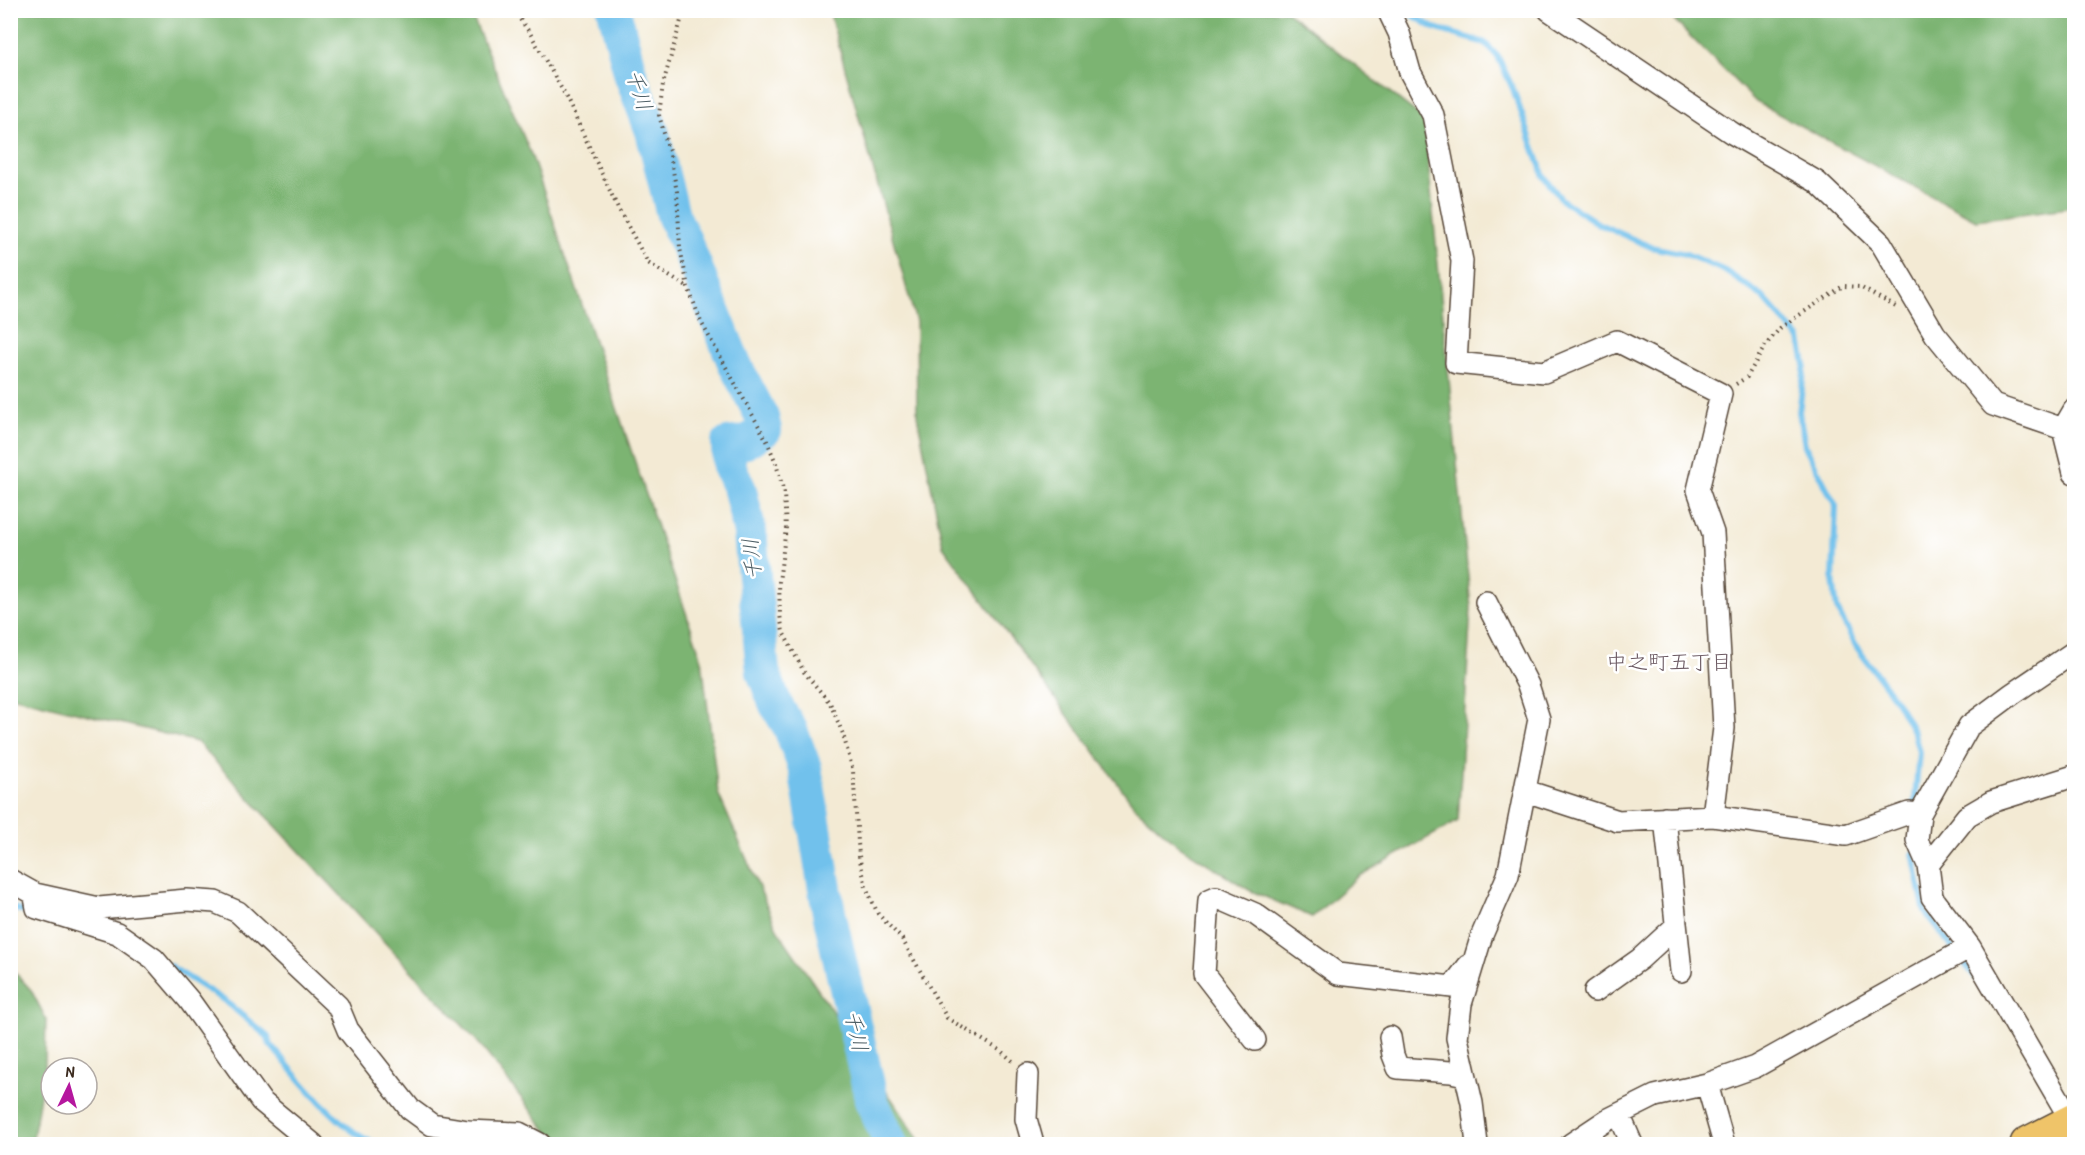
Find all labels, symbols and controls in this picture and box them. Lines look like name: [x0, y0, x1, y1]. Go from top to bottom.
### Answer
water label: 千川: [619, 65, 660, 114]
water label: 千川: [735, 537, 768, 581]
district label: 中之町五丁目: [1606, 647, 1732, 676]
water label: 千川: [838, 1007, 875, 1055]
north arrow: [39, 1056, 99, 1116]
text: N: [65, 1060, 76, 1082]

